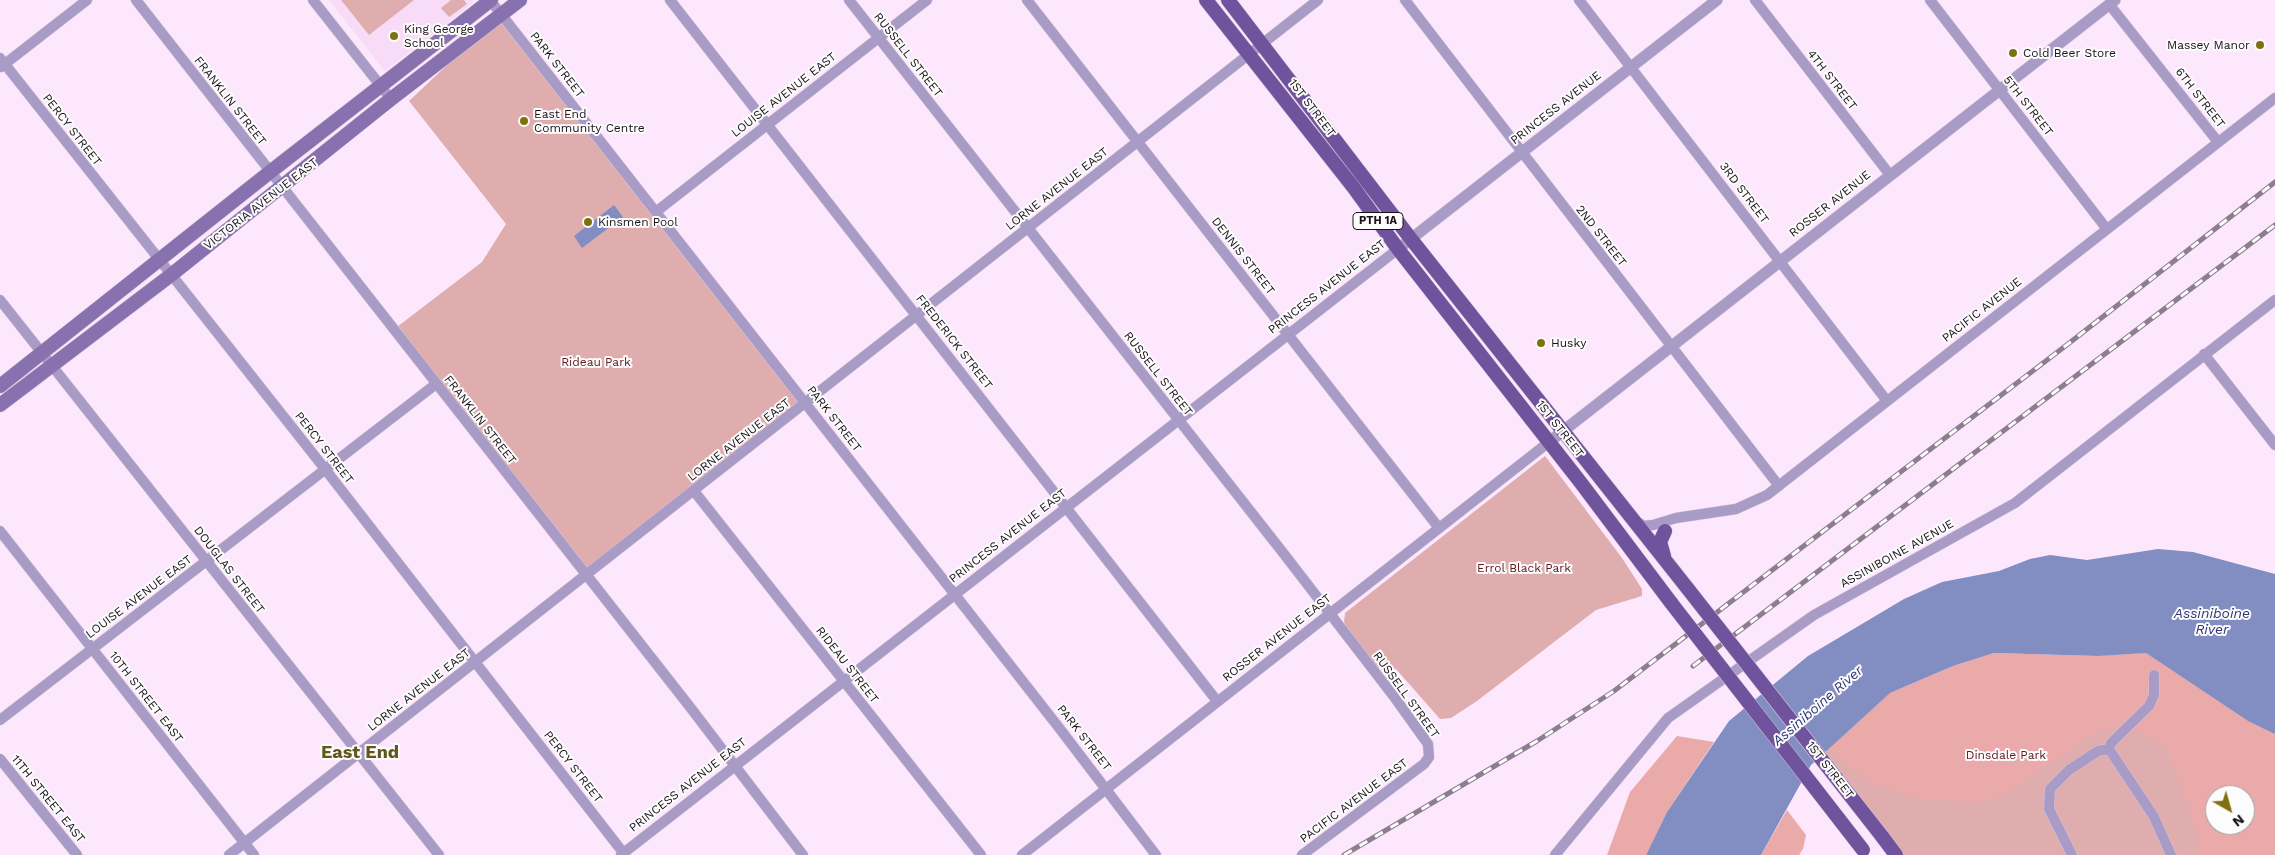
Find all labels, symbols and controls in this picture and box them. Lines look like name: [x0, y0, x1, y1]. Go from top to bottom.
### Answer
street label: RUSSELL STREET: [871, 10, 945, 100]
place label: King George School: [404, 22, 474, 50]
street label: PARK STREET: [527, 29, 587, 101]
marker: King George School: [388, 30, 400, 42]
place label: Massey Manor: [2167, 38, 2250, 52]
marker: Massey Manor: [2254, 39, 2266, 51]
place label: Cold Beer Store: [2023, 46, 2116, 60]
street label: 4TH STREET: [1804, 47, 1860, 113]
marker: Cold Beer Store: [2007, 47, 2019, 59]
street label: LOUISE AVENUE EAST: [729, 50, 839, 140]
street label: FRANKLIN STREET: [191, 54, 269, 148]
street label: 6TH STREET: [2172, 65, 2228, 131]
street label: PRINCESS AVENUE: [1508, 68, 1604, 148]
street label: 5TH STREET: [2000, 73, 2056, 139]
street label: 1ST STREET: [1286, 76, 1338, 140]
street label: PERCY STREET: [40, 91, 104, 169]
place label: East End Community Centre: [534, 107, 645, 135]
marker: East End Community Centre: [518, 115, 530, 127]
street label: LORNE AVENUE EAST: [1003, 144, 1111, 234]
street label: VICTORIA AVENUE EAST: [201, 155, 321, 253]
street label: 3RD STREET: [1716, 160, 1772, 226]
street label: ROSSER AVENUE: [1786, 168, 1874, 240]
street label: 2ND STREET: [1573, 203, 1629, 269]
road number: PTH 1A: [1353, 212, 1403, 230]
street label: DENNIS STREET: [1208, 214, 1278, 298]
place label: Kinsmen Pool: [598, 215, 678, 229]
marker: Kinsmen Pool: [582, 216, 594, 228]
street label: PRINCESS AVENUE EAST: [1266, 237, 1388, 337]
street label: PACIFIC AVENUE: [1939, 274, 2025, 346]
street label: FREDERICK STREET: [913, 292, 995, 392]
street label: RUSSELL STREET: [1121, 329, 1195, 419]
place label: Husky: [1551, 336, 1586, 350]
marker: Husky: [1535, 337, 1547, 349]
park label: Rideau Park: [561, 355, 631, 369]
street label: FRANKLIN STREET: [441, 373, 519, 467]
street label: PARK STREET: [804, 383, 864, 455]
street label: LORNE AVENUE EAST: [685, 395, 793, 485]
street label: 1ST STREET: [1533, 398, 1587, 460]
street label: PERCY STREET: [292, 409, 356, 487]
street label: PRINCESS AVENUE EAST: [947, 486, 1069, 586]
street label: ASSINIBOINE AVENUE: [1838, 517, 1956, 591]
street label: DOUGLAS STREET: [190, 524, 268, 616]
street label: LOUISE AVENUE EAST: [83, 552, 195, 642]
park label: Errol Black Park: [1477, 561, 1571, 575]
street label: ROSSER AVENUE EAST: [1220, 591, 1334, 685]
water label: Assiniboine River: [2174, 606, 2250, 638]
street label: RIDEAU STREET: [813, 624, 881, 706]
street label: LORNE AVENUE EAST: [365, 645, 473, 735]
street label: 10TH STREET EAST: [106, 649, 186, 745]
street label: RUSSELL STREET: [1370, 649, 1442, 741]
water label: Assiniboine River: [1770, 662, 1866, 750]
street label: PARK STREET: [1054, 702, 1114, 774]
street label: PERCY STREET: [541, 728, 605, 806]
street label: PRINCESS AVENUE EAST: [627, 735, 749, 835]
street label: 1ST STREET: [1803, 739, 1857, 801]
district label: East End: [321, 742, 399, 764]
park label: Dinsdale Park: [1966, 748, 2046, 762]
street label: 11TH STREET EAST: [8, 752, 88, 846]
street label: PACIFIC AVENUE EAST: [1297, 756, 1411, 846]
north arrow: [2205, 785, 2255, 835]
text: N: [2230, 812, 2248, 831]

